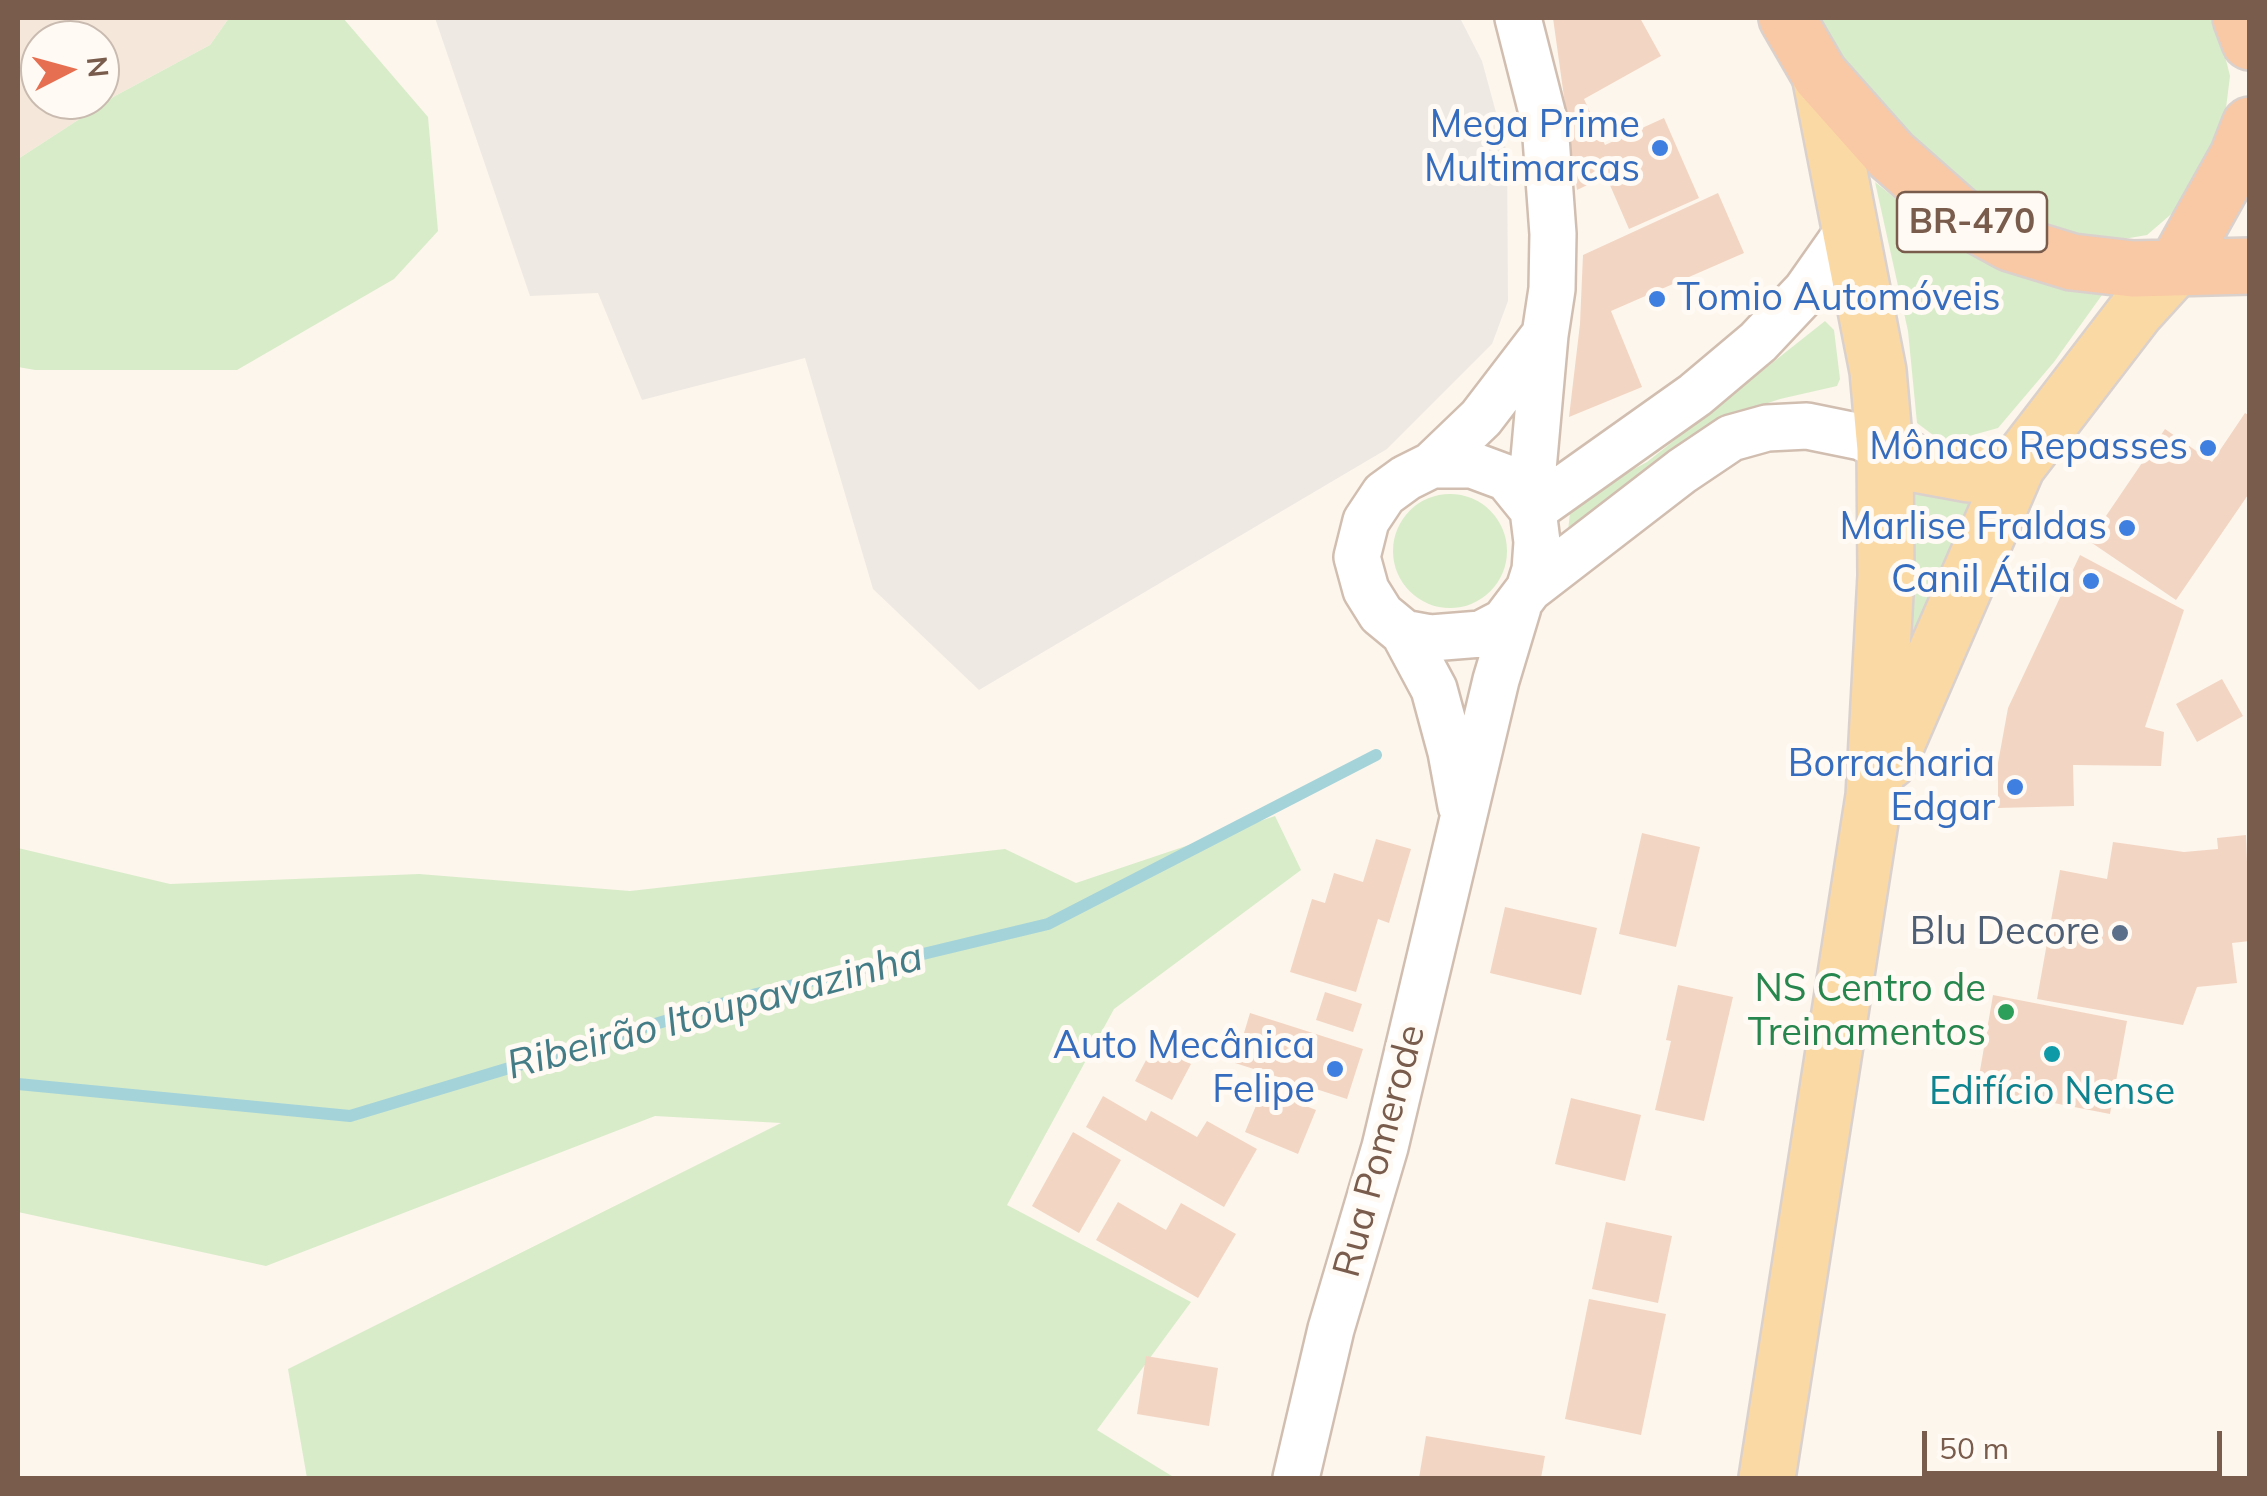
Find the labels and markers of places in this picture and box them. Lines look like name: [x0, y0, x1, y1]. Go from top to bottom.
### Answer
place label: Mega Prime Multimarcas: [1424, 103, 1640, 192]
marker: Mega Prime Multimarcas: [1649, 137, 1671, 159]
place label: Tomio Automóveis: [1677, 276, 2001, 322]
marker: Tomio Automóveis: [1646, 288, 1668, 310]
place label: Mônaco Repasses: [1869, 425, 2188, 471]
marker: Mônaco Repasses: [2197, 437, 2219, 459]
place label: Marlise Fraldas: [1839, 505, 2107, 551]
marker: Marlise Fraldas: [2116, 517, 2138, 539]
place label: Canil Átila: [1891, 558, 2071, 604]
marker: Canil Átila: [2080, 570, 2102, 592]
place label: Borracharia Edgar: [1788, 742, 1995, 832]
marker: Borracharia Edgar: [2004, 776, 2026, 798]
place label: Blu Decore: [1910, 910, 2100, 956]
marker: Blu Decore: [2109, 922, 2131, 944]
place label: NS Centro de Treinamentos: [1748, 967, 1986, 1056]
marker: NS Centro de Treinamentos: [1995, 1001, 2017, 1023]
place label: Auto Mecânica Felipe: [1053, 1024, 1315, 1114]
marker: Edifício Nense: [2041, 1043, 2063, 1065]
marker: Auto Mecânica Felipe: [1324, 1058, 1346, 1080]
place label: Edifício Nense: [1929, 1070, 2175, 1116]

